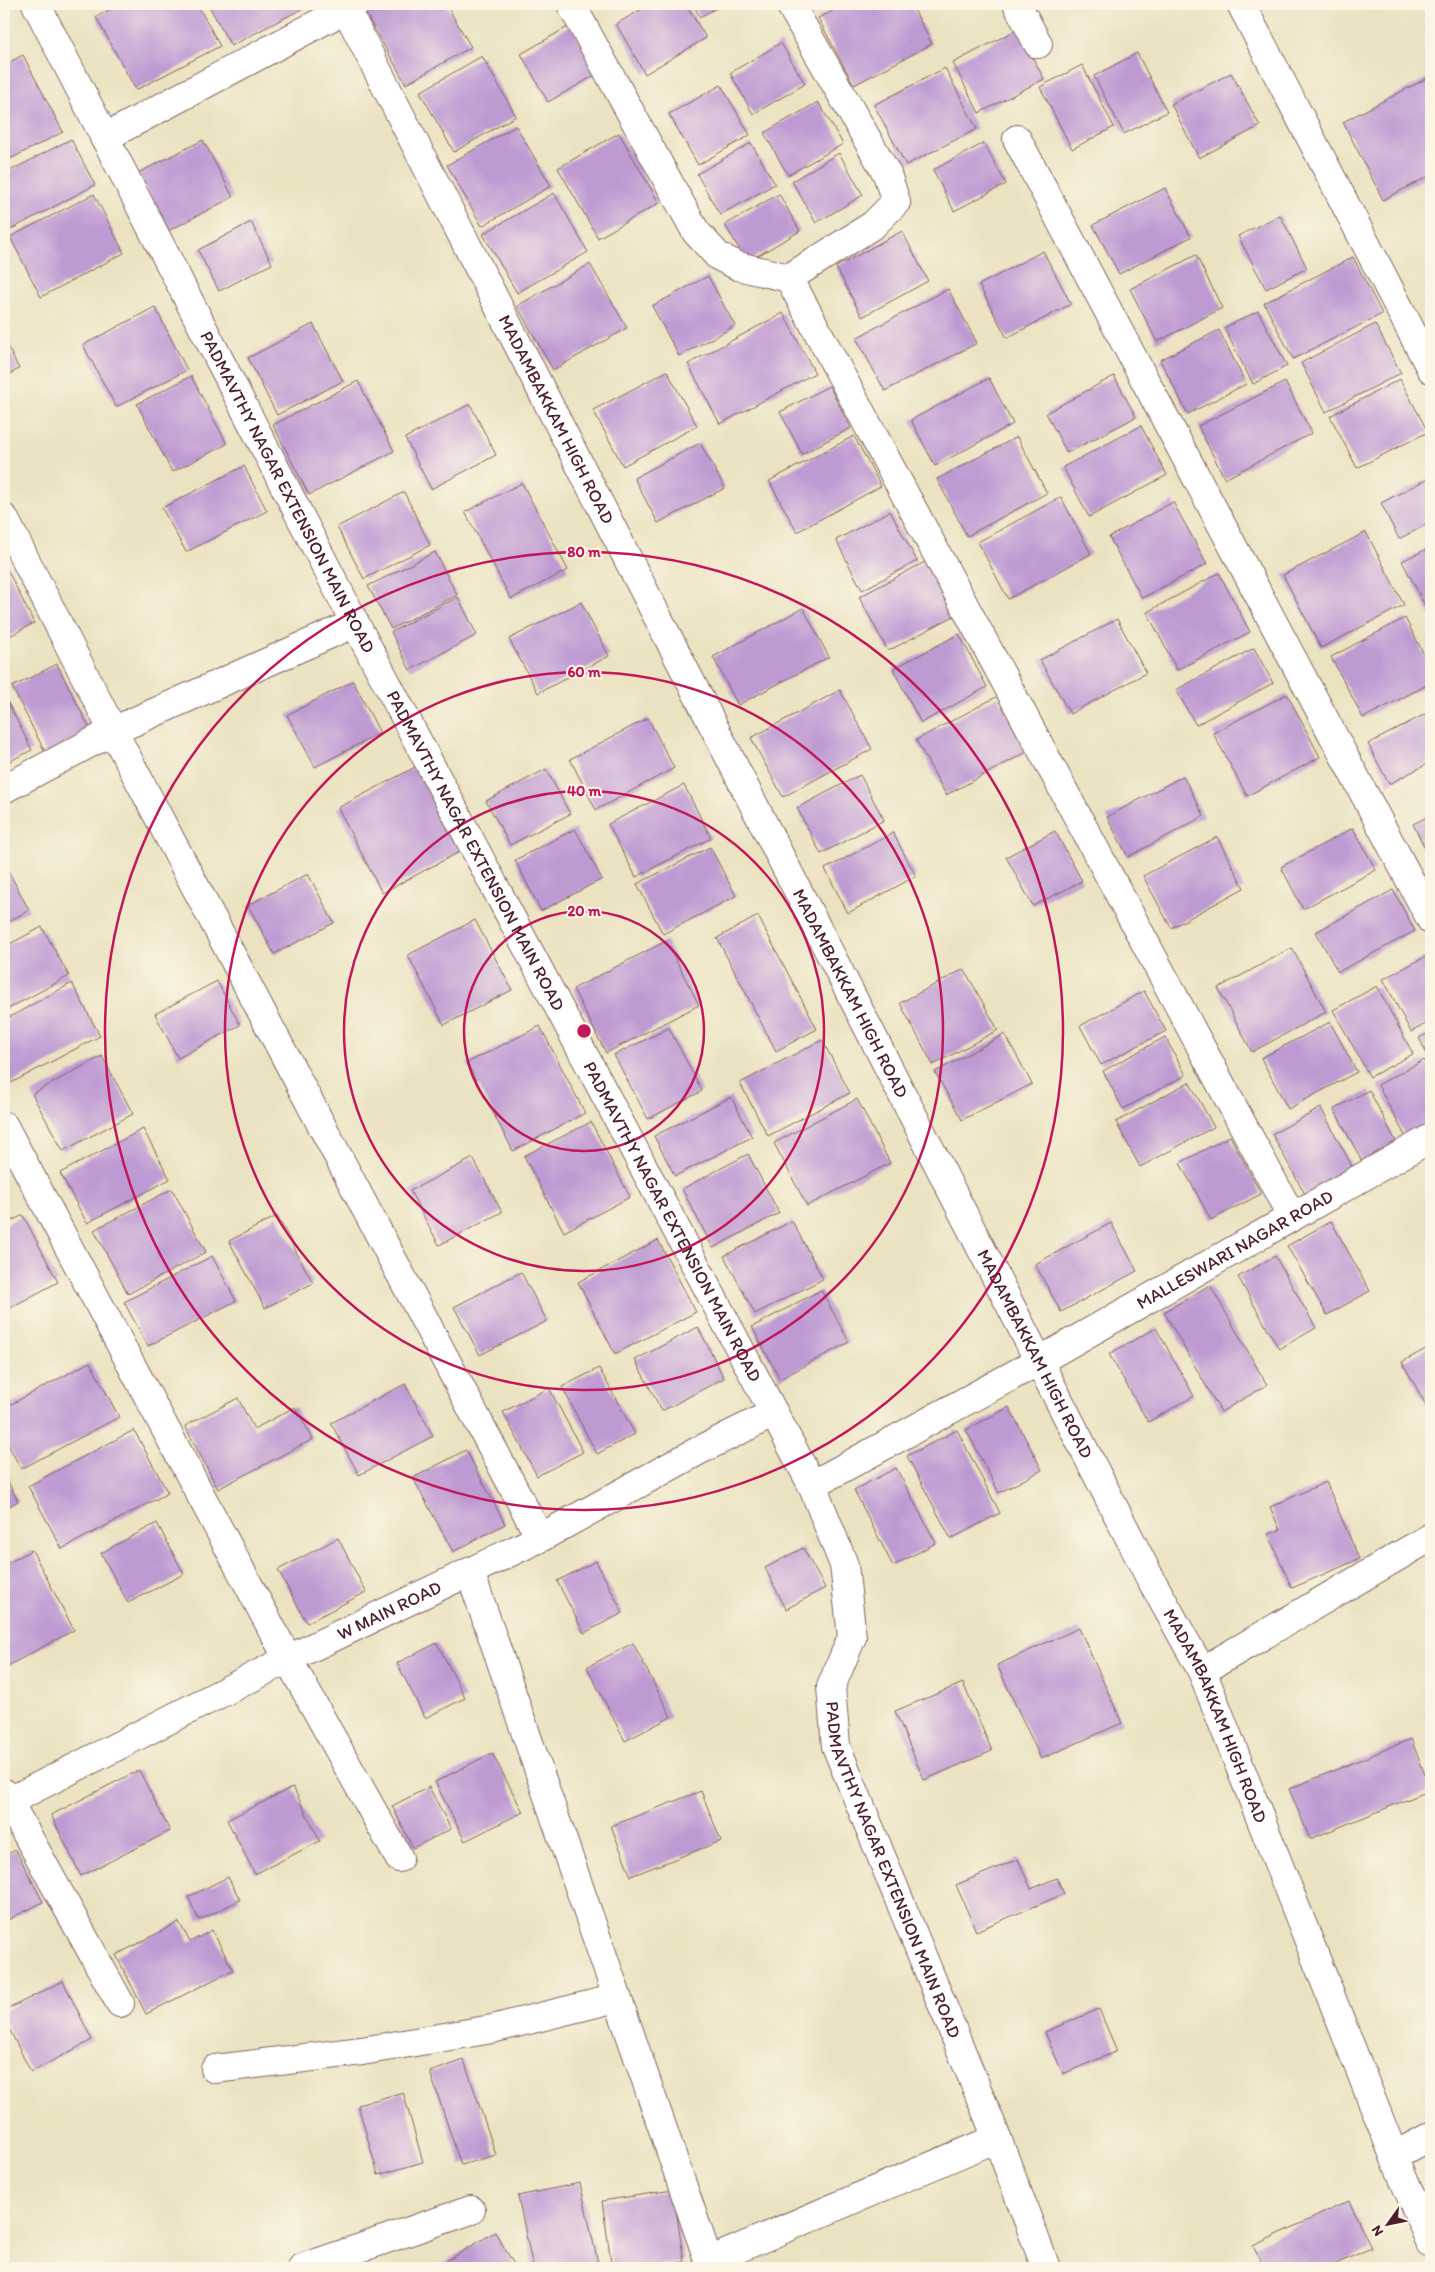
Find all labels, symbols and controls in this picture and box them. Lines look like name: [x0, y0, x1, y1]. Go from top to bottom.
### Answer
street label: MADAMBAKKAM HIGH ROAD: [494, 311, 619, 528]
street label: PADMAVTHY NAGAR EXTENSION MAIN ROAD: [195, 327, 380, 657]
text: 80 m: [567, 543, 601, 561]
text: 60 m: [567, 663, 601, 681]
street label: PADMAVTHY NAGAR EXTENSION MAIN ROAD: [382, 687, 570, 1015]
text: 40 m: [567, 782, 602, 800]
street label: MADAMBAKKAM HIGH ROAD: [788, 885, 913, 1102]
text: 20 m: [567, 902, 601, 920]
centre of rings: [575, 1022, 593, 1040]
street label: PADMAVTHY NAGAR EXTENSION MAIN ROAD: [578, 1058, 766, 1386]
street label: MALLESWARI NAGAR ROAD: [1133, 1185, 1337, 1314]
street label: MADAMBAKKAM HIGH ROAD: [972, 1245, 1098, 1462]
street label: W MAIN ROAD: [333, 1576, 445, 1645]
street label: MADAMBAKKAM HIGH ROAD: [1158, 1605, 1272, 1826]
street label: PADMAVTHY NAGAR EXTENSION MAIN ROAD: [821, 1700, 966, 2041]
north arrow: [1362, 2200, 1412, 2250]
text: N: [1368, 2222, 1387, 2239]

